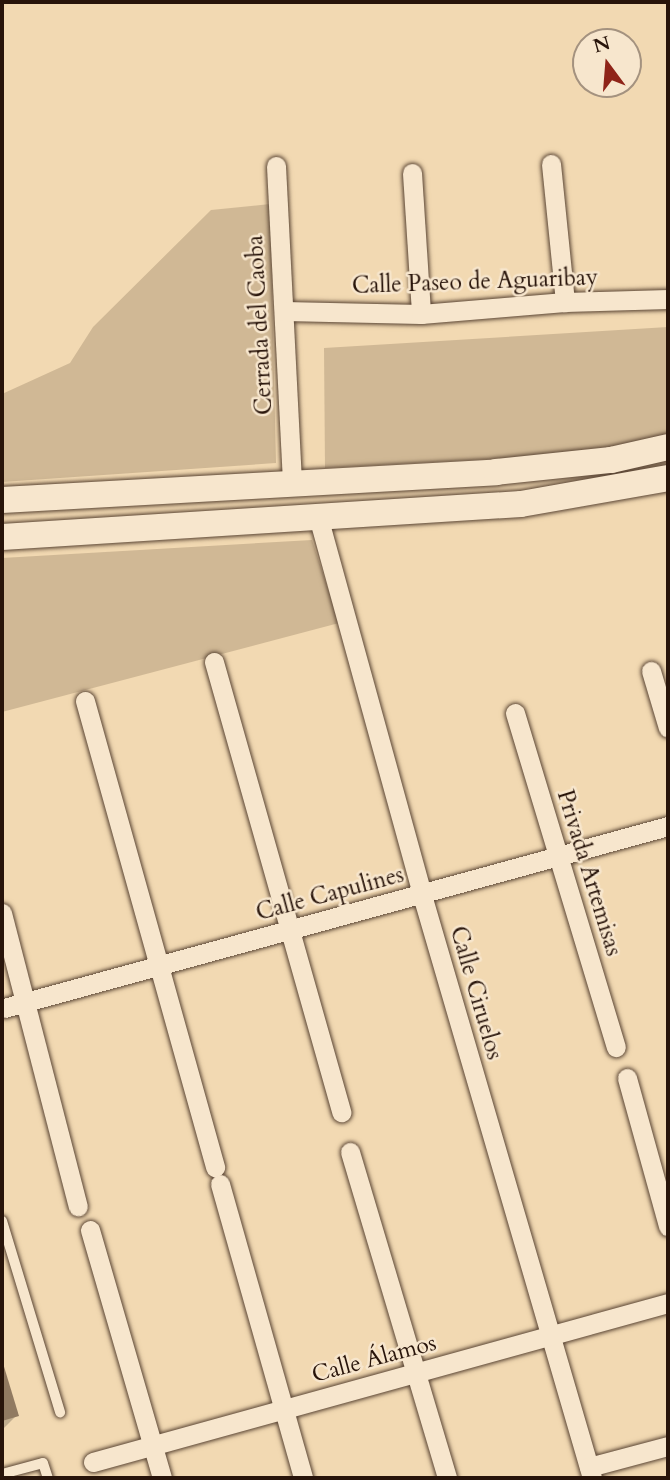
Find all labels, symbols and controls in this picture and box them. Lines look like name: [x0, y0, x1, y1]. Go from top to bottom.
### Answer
north arrow: [572, 28, 642, 98]
text: N: [590, 30, 613, 60]
street label: Cerrada del Caoba: [242, 234, 278, 416]
street label: Calle Paseo de Aguaribay: [352, 264, 598, 300]
street label: Privada Artemisas: [551, 787, 627, 959]
street label: Calle Capulines: [253, 861, 407, 927]
street label: Calle Ciruelos: [444, 923, 508, 1063]
street label: Calle Álamos: [309, 1329, 439, 1389]

